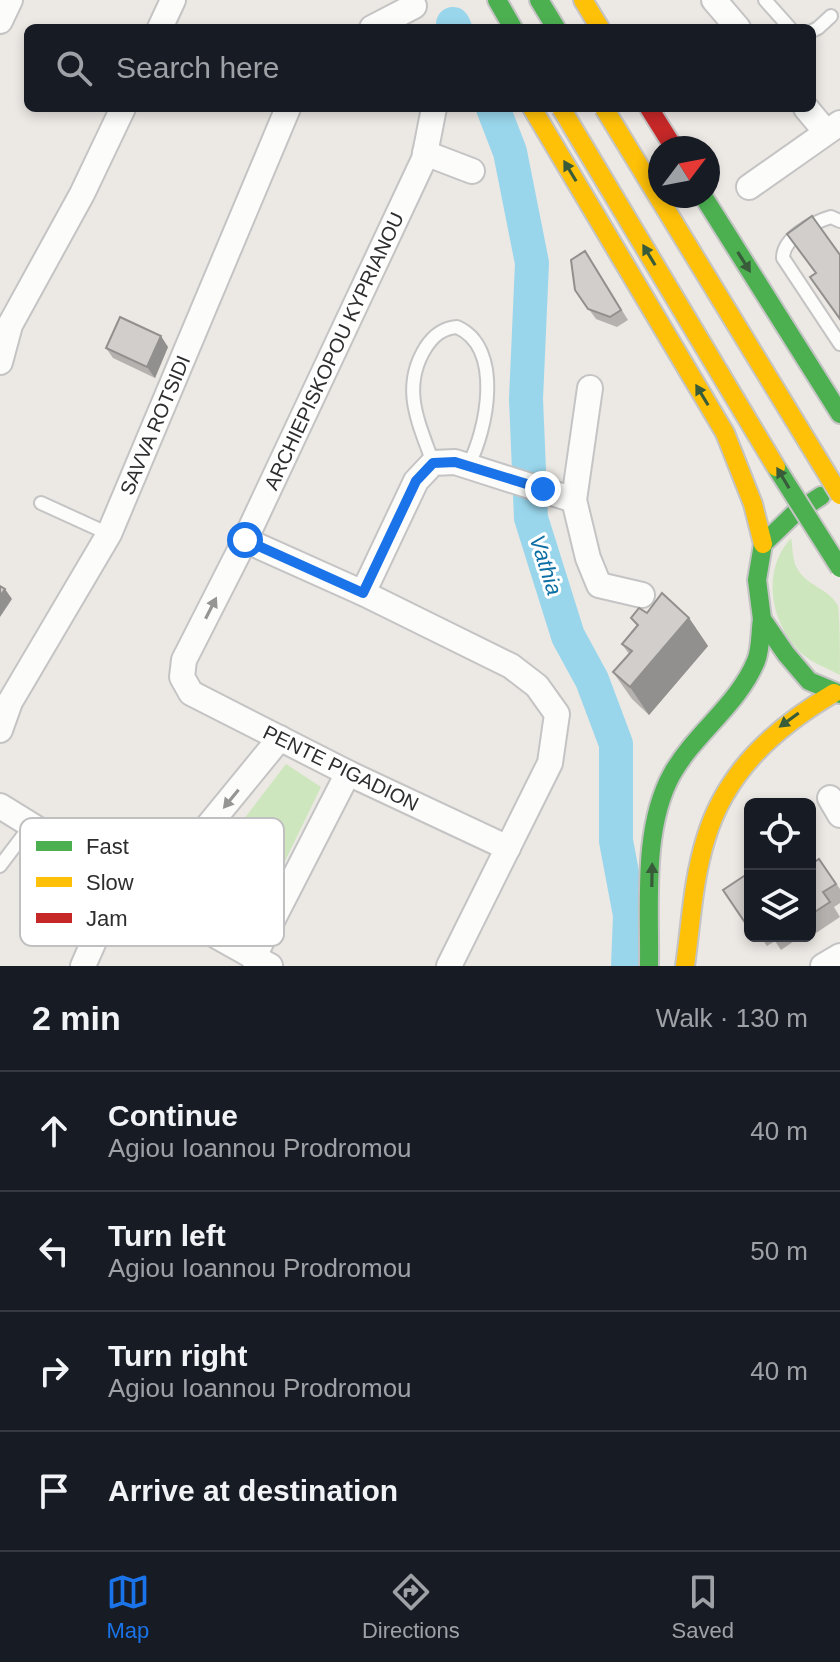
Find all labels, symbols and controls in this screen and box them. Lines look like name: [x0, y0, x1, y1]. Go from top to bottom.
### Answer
search box: [24, 24, 816, 112]
icon: search: [52, 46, 96, 90]
text: Search here: [116, 51, 279, 84]
north arrow: [648, 136, 720, 208]
one-way arrow: [563, 160, 577, 182]
street label: ARCHIEPISKOPOU KYPRIANOU: [260, 209, 408, 493]
one-way arrow: [643, 244, 657, 266]
one-way arrow: [737, 252, 752, 273]
street label: SAVVA ROTSIDI: [116, 352, 194, 498]
one-way arrow: [696, 384, 710, 406]
one-way arrow: [776, 467, 790, 489]
route end: [525, 471, 561, 507]
route start: [227, 522, 263, 558]
water label: Vathia: [525, 532, 567, 598]
one-way arrow: [204, 596, 217, 619]
one-way arrow: [778, 712, 799, 727]
street label: PENTE PIGADION: [260, 721, 422, 815]
one-way arrow: [223, 788, 240, 808]
map controls: [744, 798, 816, 942]
button: locate: [744, 798, 816, 870]
legend: [20, 818, 284, 946]
text: Fast: [86, 834, 129, 859]
one-way arrow: [645, 862, 658, 887]
text: Slow: [86, 870, 134, 895]
button: layers: [744, 870, 816, 942]
text: Jam: [86, 906, 128, 931]
text: 2 min: [32, 999, 121, 1037]
text: Walk · 130 m: [656, 1003, 808, 1033]
text: Continue: [108, 1099, 238, 1132]
icon: ahead: [32, 1109, 76, 1153]
text: 40 m: [750, 1116, 808, 1146]
text: Agiou Ioannou Prodromou: [108, 1133, 412, 1163]
text: Turn left: [108, 1219, 226, 1252]
icon: left: [32, 1229, 76, 1273]
text: 50 m: [750, 1236, 808, 1266]
text: Agiou Ioannou Prodromou: [108, 1253, 412, 1283]
text: Turn right: [108, 1339, 247, 1372]
icon: right: [32, 1349, 76, 1393]
text: 40 m: [750, 1356, 808, 1386]
text: Agiou Ioannou Prodromou: [108, 1373, 412, 1403]
icon: arrive: [32, 1469, 76, 1513]
text: Arrive at destination: [108, 1474, 398, 1507]
tab: Map: [106, 1570, 150, 1644]
tab: Directions: [362, 1570, 460, 1644]
tab: Saved: [672, 1570, 734, 1644]

